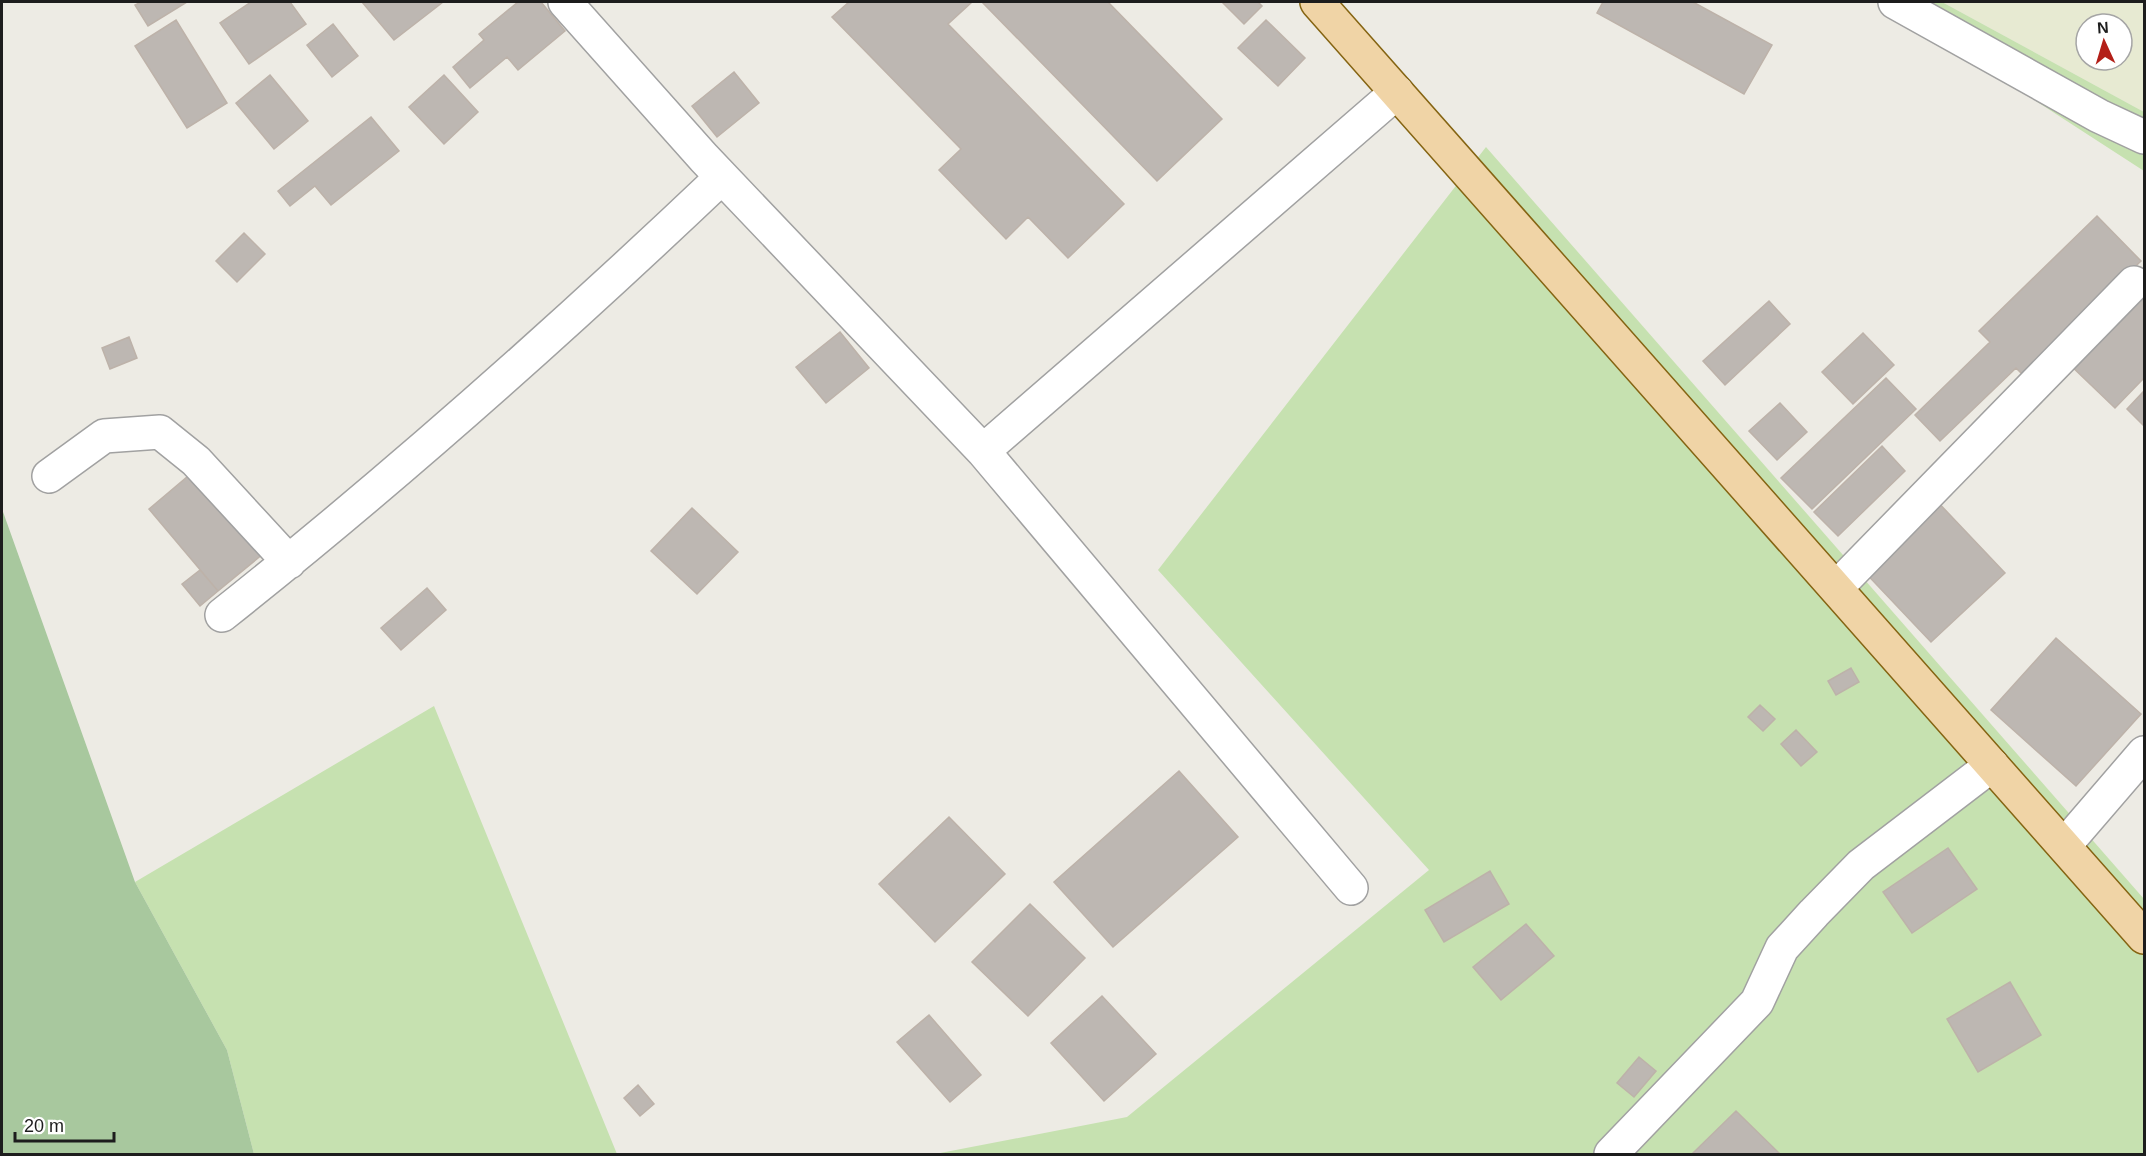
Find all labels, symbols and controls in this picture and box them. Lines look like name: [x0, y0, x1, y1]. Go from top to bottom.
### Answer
north arrow: [2074, 12, 2134, 72]
text: N: [2097, 19, 2109, 36]
scale bar: [15, 1105, 114, 1143]
text: 20 m: [24, 1116, 64, 1136]

